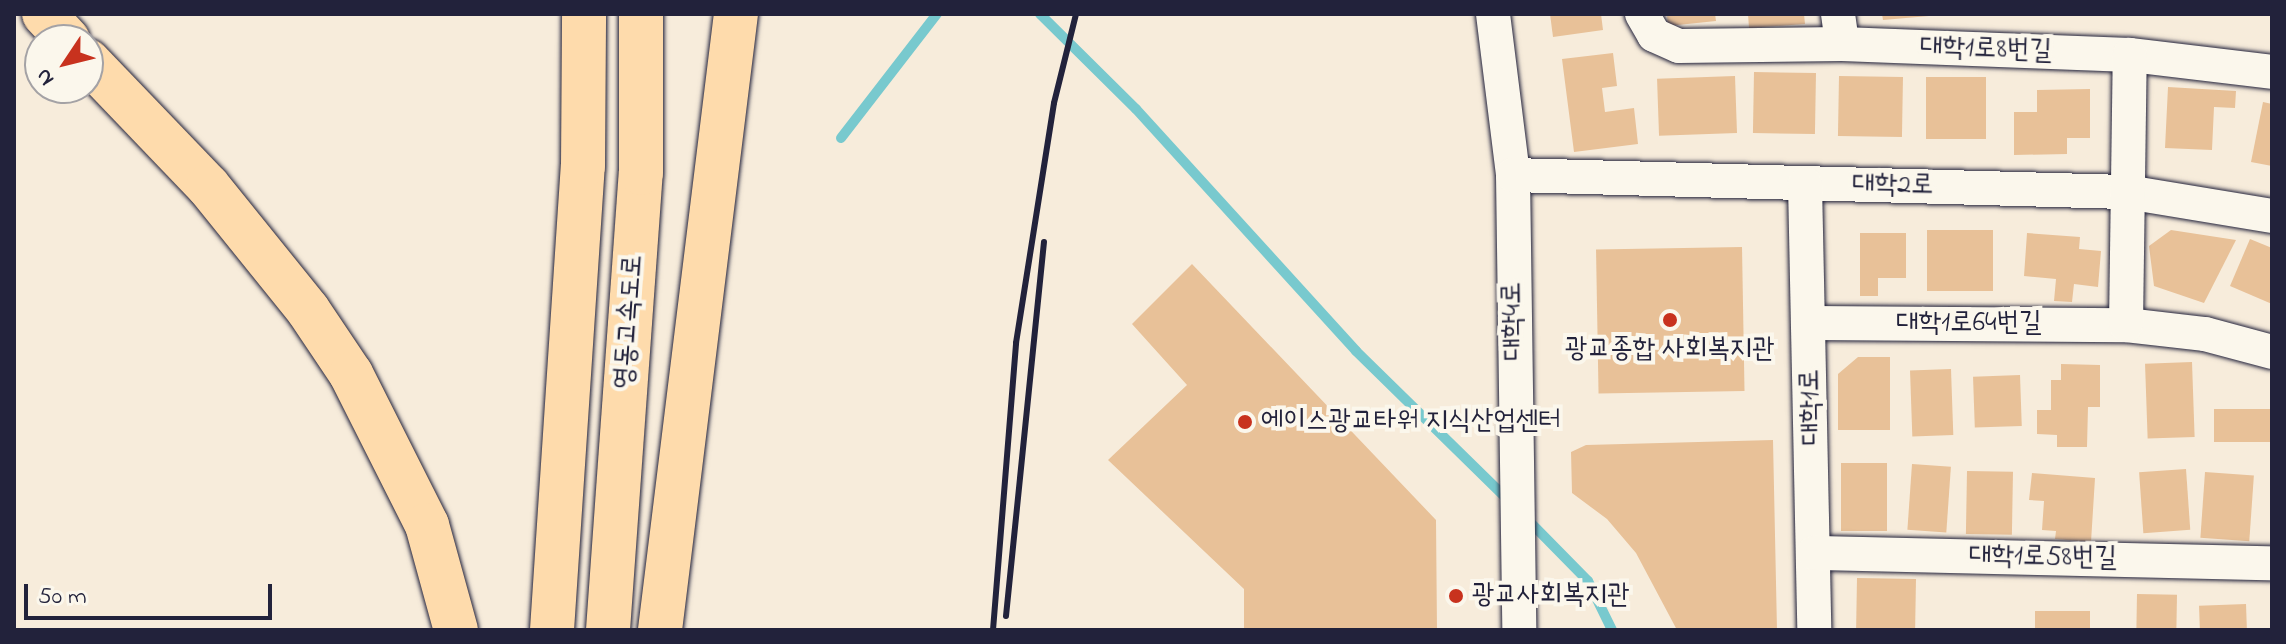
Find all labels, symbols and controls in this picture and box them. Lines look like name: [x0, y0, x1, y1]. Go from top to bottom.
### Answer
north arrow: [24, 24, 104, 104]
street label: 대학1로8번길: [1919, 31, 2053, 69]
text: N: [29, 61, 63, 92]
street label: 대학2로: [1852, 168, 1934, 204]
street label: 영동고속도로: [609, 253, 651, 391]
street label: 대학4로: [1497, 281, 1531, 361]
street label: 대학1로64번길: [1896, 307, 2042, 341]
marker: 광교종합 사회복지관: [1661, 311, 1679, 329]
place label: 광교종합 사회복지관: [1565, 333, 1775, 367]
street label: 대학1로: [1795, 368, 1829, 446]
place label: 에이스광교타워 지식산업센터: [1261, 405, 1561, 439]
marker: 에이스광교타워 지식산업센터: [1236, 413, 1254, 431]
street label: 대학1로58번길: [1969, 540, 2117, 576]
scale bar: [28, 568, 276, 618]
place label: 광교사회복지관: [1472, 579, 1630, 613]
text: 50 m: [38, 580, 87, 615]
marker: 광교사회복지관: [1447, 587, 1465, 605]

